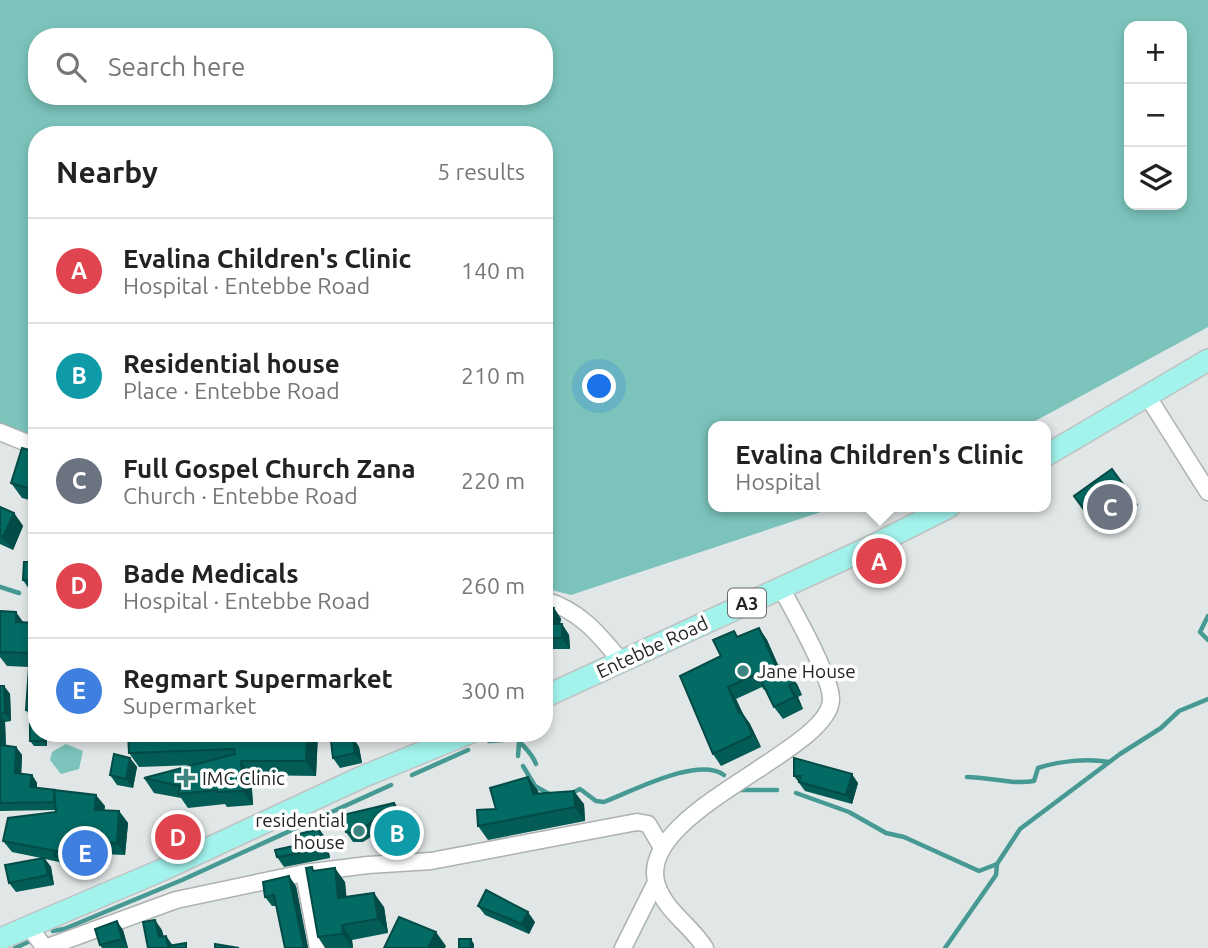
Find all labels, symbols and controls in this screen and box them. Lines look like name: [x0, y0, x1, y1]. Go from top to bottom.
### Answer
map controls: [1124, 21, 1187, 210]
button: +: [1124, 21, 1187, 84]
search box: [28, 28, 553, 105]
icon: search: [52, 48, 90, 86]
text: Search here: [108, 52, 245, 81]
button: −: [1124, 84, 1187, 147]
button: layers: [1124, 147, 1187, 210]
text: Nearby: [56, 155, 158, 189]
text: 5 results: [437, 159, 525, 184]
text: Evalina Children's Clinic: [123, 244, 411, 273]
text: A: [71, 258, 87, 283]
text: 140 m: [461, 258, 525, 283]
text: Hospital · Entebbe Road: [123, 273, 370, 298]
text: Residential house: [123, 349, 340, 378]
text: B: [71, 363, 87, 388]
text: 210 m: [461, 363, 525, 388]
your location: [582, 369, 616, 403]
text: Place · Entebbe Road: [123, 378, 340, 403]
popup: [708, 421, 1051, 512]
text: Evalina Children's Clinic: [735, 440, 1024, 469]
text: Full Gospel Church Zana: [123, 454, 416, 483]
text: C: [72, 468, 86, 493]
text: 220 m: [461, 468, 525, 493]
text: Hospital: [735, 469, 821, 494]
pin: C: [1087, 481, 1133, 533]
text: Church · Entebbe Road: [123, 483, 358, 508]
pin: A: [856, 535, 902, 587]
text: Bade Medicals: [123, 559, 299, 588]
text: D: [71, 573, 87, 598]
text: 260 m: [461, 573, 525, 598]
text: Hospital · Entebbe Road: [123, 588, 370, 613]
road number: A3: [728, 588, 766, 618]
street label: Entebbe Road: [593, 612, 711, 682]
place label: Jane House: [757, 660, 856, 682]
marker: Jane House: [735, 663, 751, 679]
text: Regmart Supermarket: [123, 664, 393, 693]
text: E: [72, 678, 86, 703]
text: 300 m: [461, 678, 525, 703]
text: Supermarket: [123, 693, 256, 718]
place label: IMC Clinic: [202, 767, 285, 789]
marker: IMC Clinic: [176, 768, 196, 788]
pin: B: [374, 807, 420, 859]
place label: residential house: [255, 809, 345, 853]
pin: D: [155, 811, 201, 863]
marker: residential house: [351, 823, 367, 839]
pin: E: [62, 827, 108, 879]

